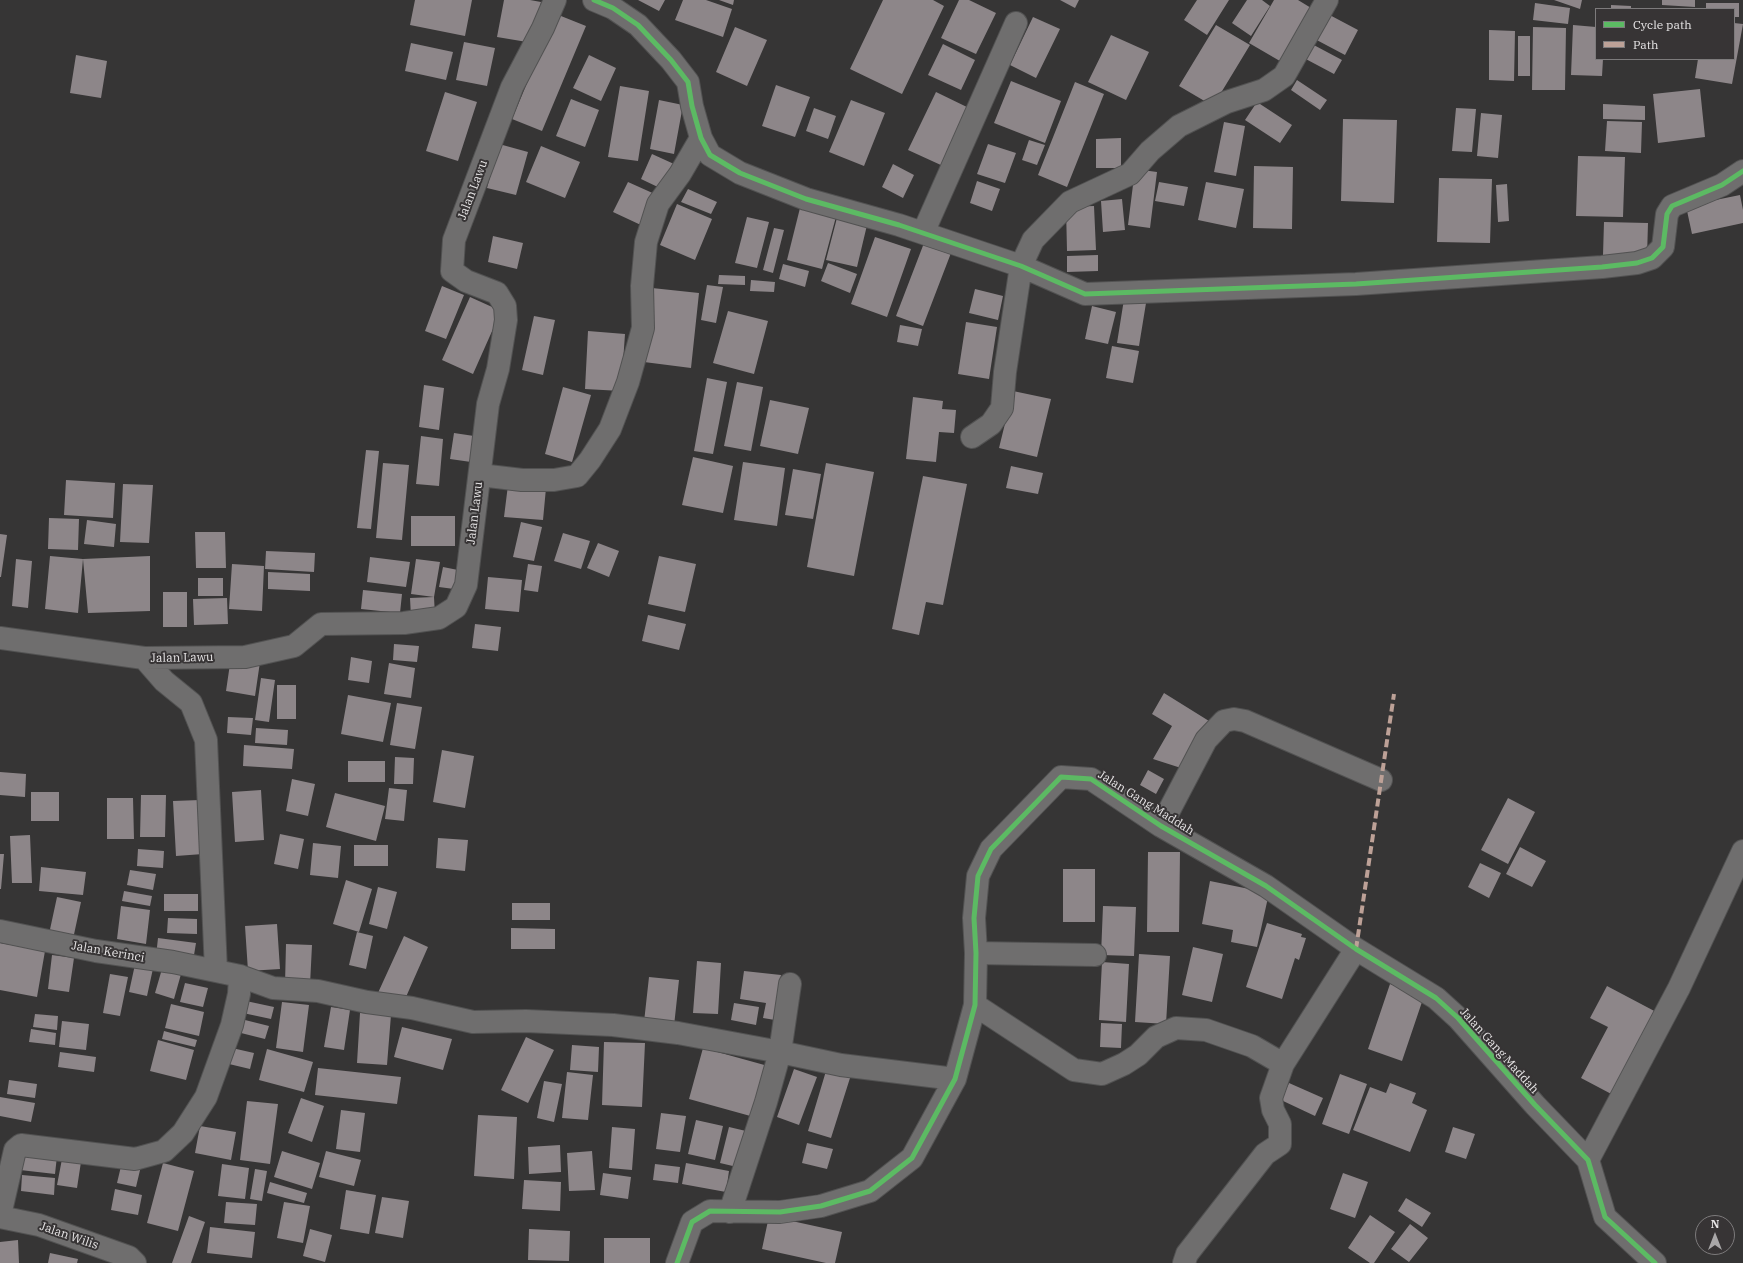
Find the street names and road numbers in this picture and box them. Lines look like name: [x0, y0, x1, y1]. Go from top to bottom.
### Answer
street label: Jalan Lawu: [455, 158, 491, 222]
street label: Jalan Lawu: [464, 481, 486, 545]
street label: Jalan Lawu: [150, 650, 214, 666]
street label: Jalan Gang Maddah: [1095, 768, 1197, 838]
street label: Jalan Kerinci: [70, 938, 146, 966]
street label: Jalan Gang Maddah: [1457, 1005, 1541, 1097]
street label: Jalan Wilis: [38, 1219, 100, 1253]

